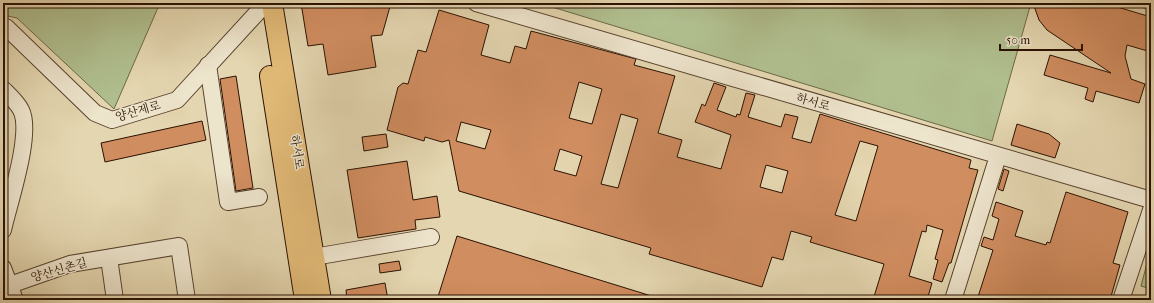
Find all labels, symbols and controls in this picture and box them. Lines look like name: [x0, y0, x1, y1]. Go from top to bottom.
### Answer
scale bar: [1000, 26, 1082, 52]
text: 50 m: [1006, 33, 1030, 47]
street label: 하서로: [794, 90, 832, 114]
street label: 양산제로: [114, 98, 163, 124]
street label: 하서로: [287, 134, 307, 171]
street label: 양산신촌길: [29, 255, 89, 285]

